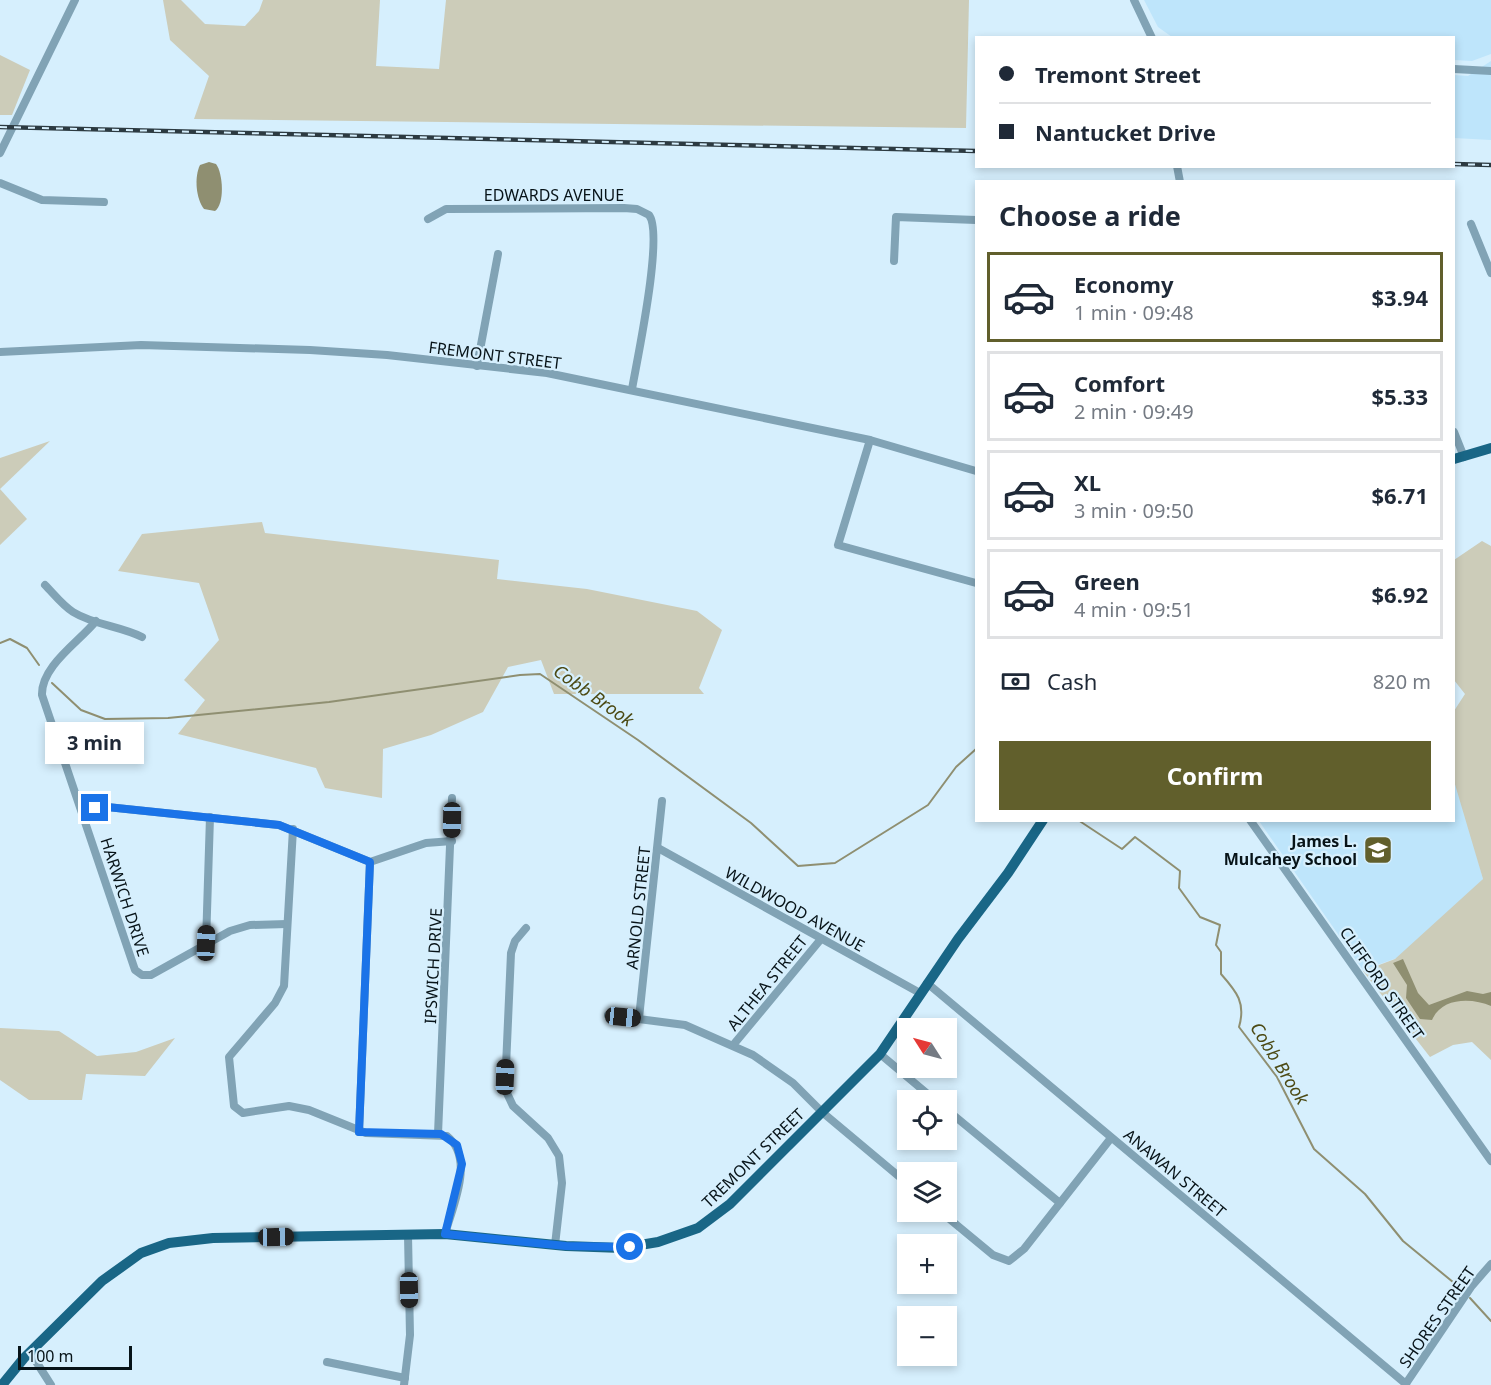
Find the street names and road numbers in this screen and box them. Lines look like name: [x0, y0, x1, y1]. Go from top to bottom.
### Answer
street label: EDWARDS AVENUE: [484, 184, 624, 206]
street label: FREMONT STREET: [427, 336, 563, 374]
street label: HARWICH DRIVE: [95, 835, 155, 959]
street label: ARNOLD STREET: [621, 845, 655, 971]
street label: WILDWOOD AVENUE: [721, 861, 869, 957]
street label: IPSWICH DRIVE: [419, 908, 447, 1024]
street label: CLIFFORD STREET: [1335, 922, 1429, 1044]
street label: ALTHEA STREET: [722, 931, 812, 1035]
street label: TREMONT STREET: [697, 1103, 809, 1213]
street label: ANAWAN STREET: [1119, 1124, 1231, 1222]
street label: SHORES STREET: [1394, 1262, 1480, 1372]

